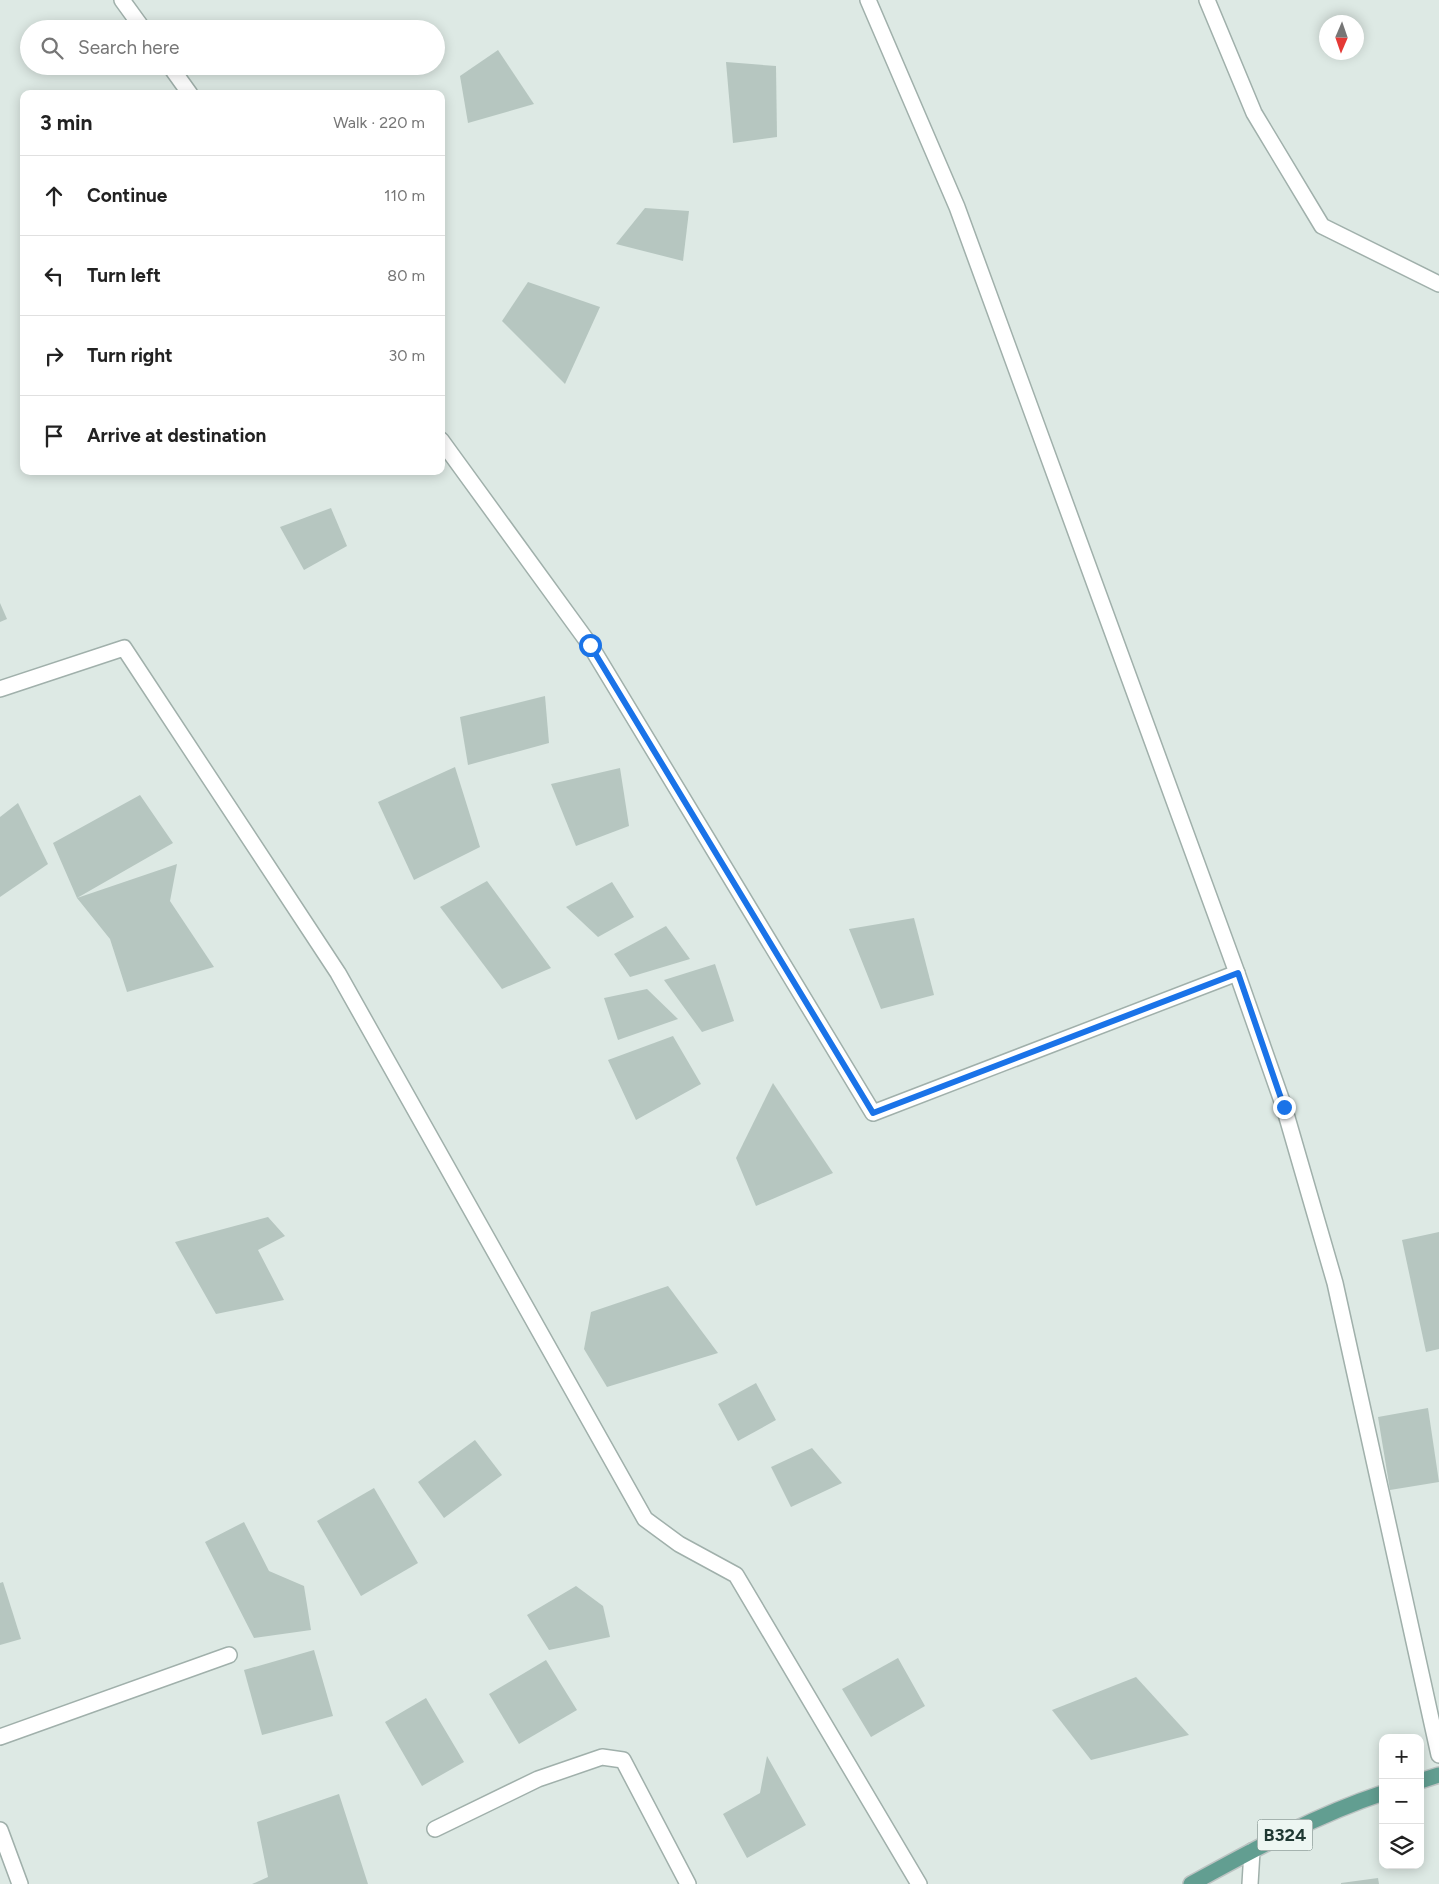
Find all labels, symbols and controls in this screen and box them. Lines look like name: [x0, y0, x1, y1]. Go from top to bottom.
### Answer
north arrow: [1319, 15, 1364, 60]
search box: [20, 20, 445, 75]
icon: search: [38, 34, 66, 62]
text: Search here: [78, 36, 180, 59]
text: 3 min: [40, 110, 92, 135]
text: Walk · 220 m: [333, 113, 425, 132]
icon: ahead: [40, 182, 68, 210]
text: Continue: [87, 184, 167, 207]
text: 110 m: [384, 186, 425, 205]
icon: left: [40, 262, 68, 290]
text: Turn left: [87, 264, 161, 287]
text: 80 m: [387, 266, 425, 285]
icon: right: [40, 342, 68, 370]
text: Turn right: [87, 344, 173, 367]
text: 30 m: [388, 346, 425, 365]
icon: arrive: [40, 422, 68, 450]
text: Arrive at destination: [87, 424, 266, 447]
route start: [579, 634, 602, 657]
route end: [1273, 1096, 1296, 1119]
map controls: [1379, 1734, 1424, 1869]
button: +: [1379, 1734, 1424, 1779]
button: −: [1379, 1779, 1424, 1824]
road number: B324: [1258, 1820, 1312, 1850]
button: layers: [1379, 1824, 1424, 1869]

